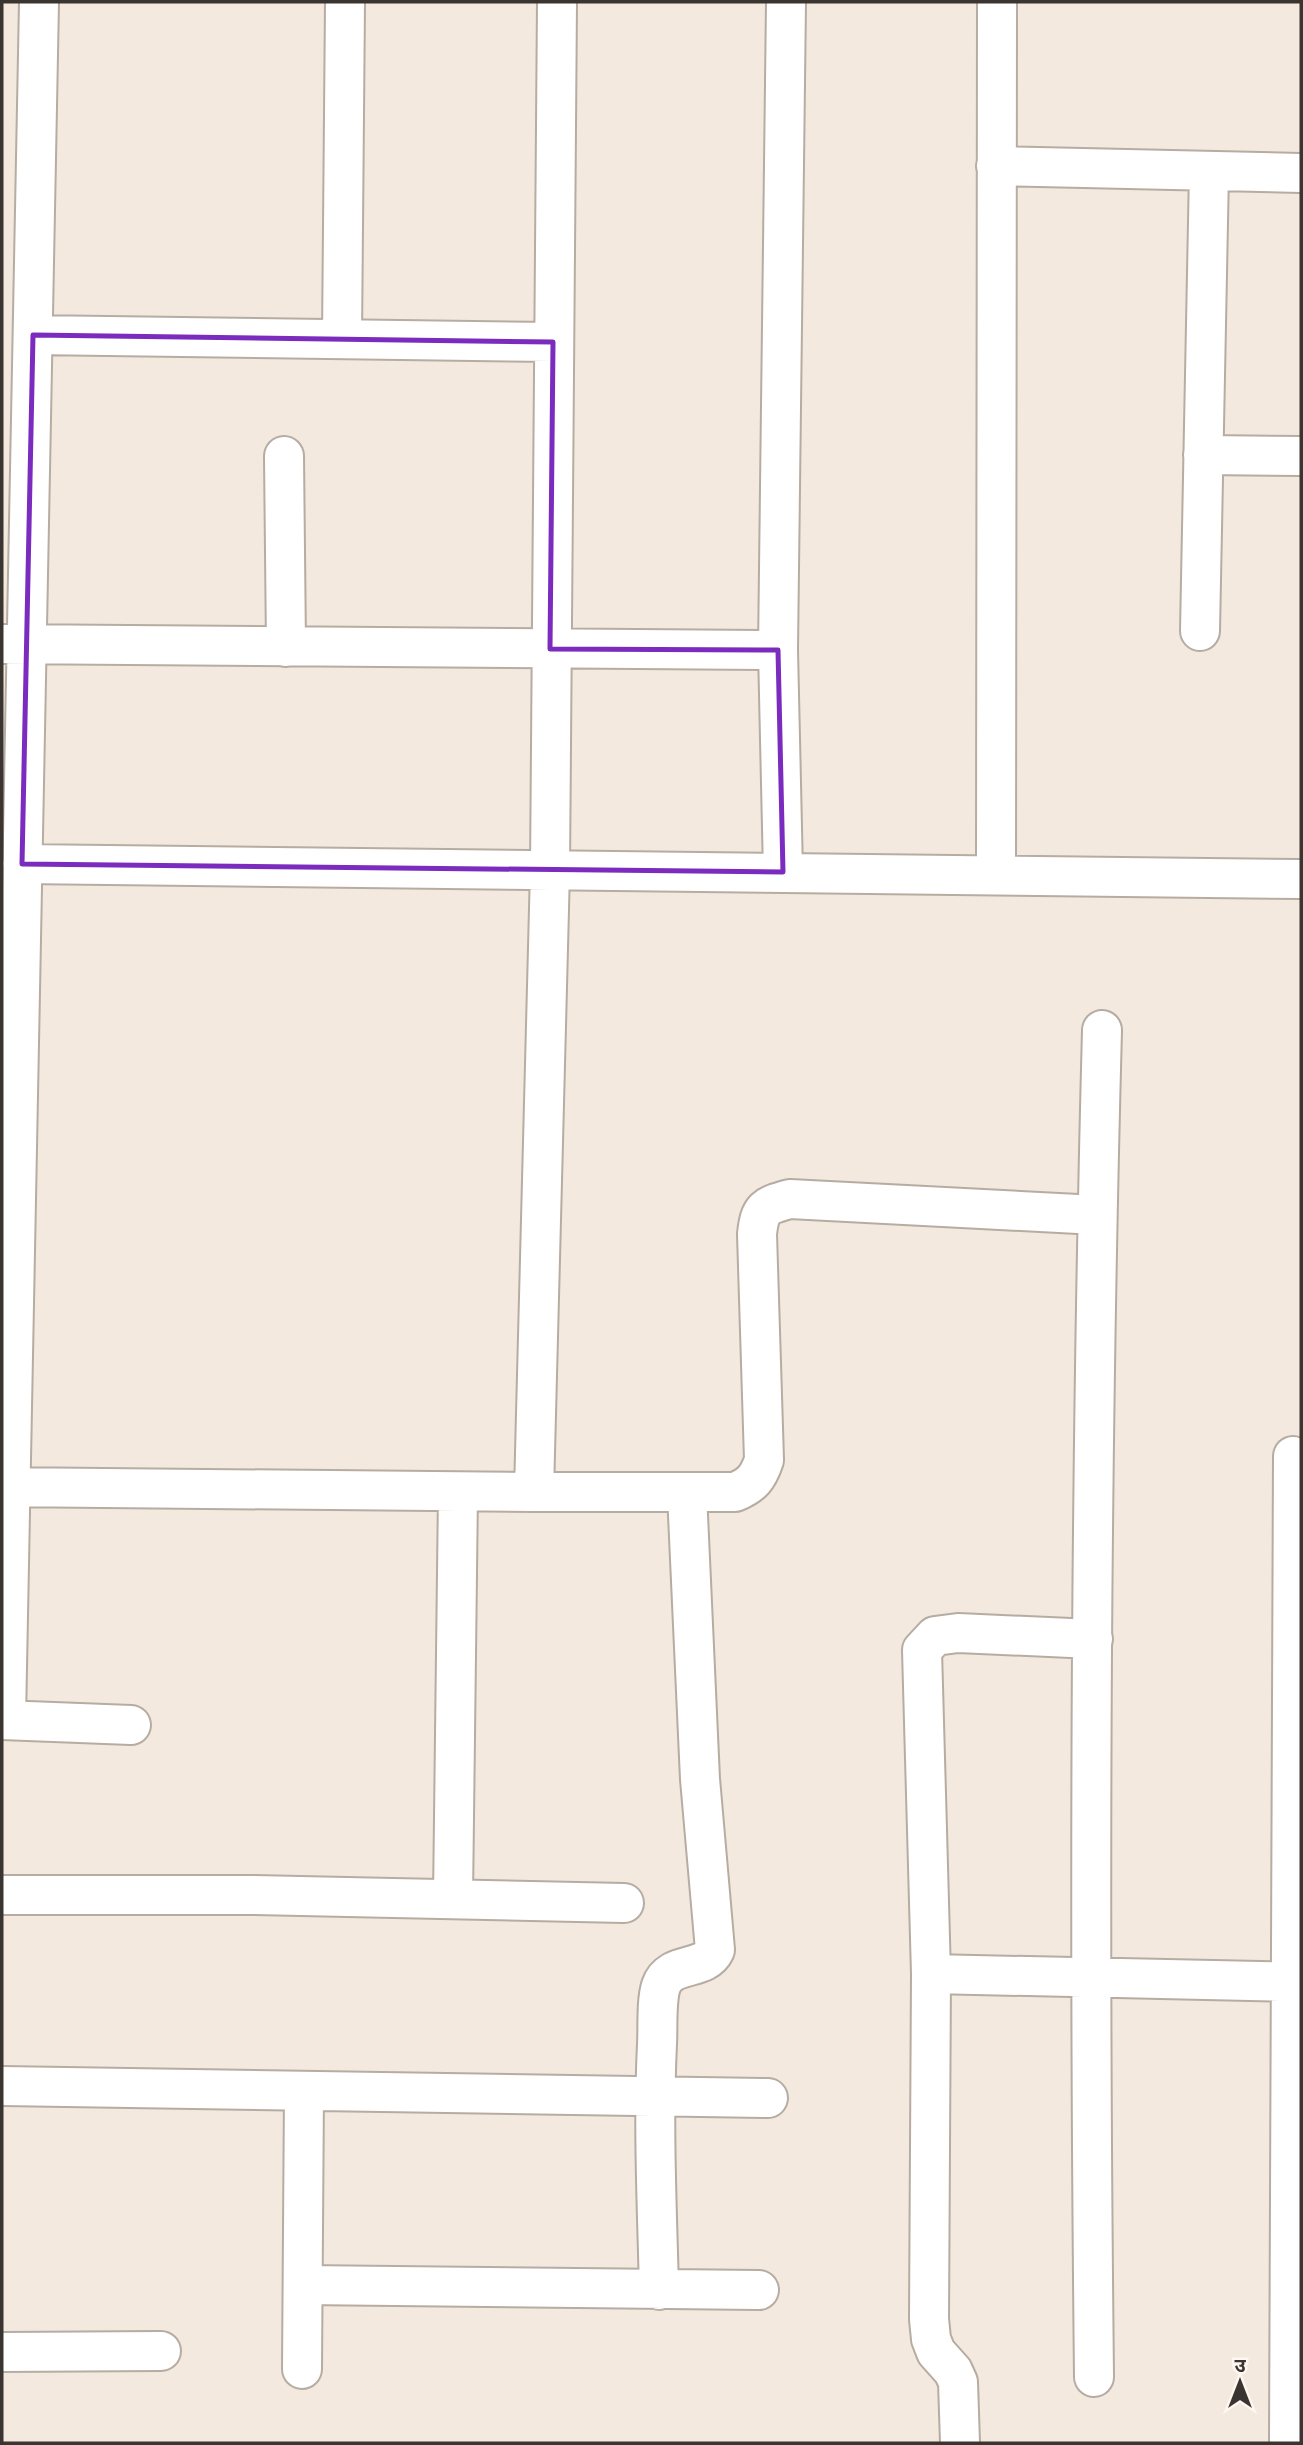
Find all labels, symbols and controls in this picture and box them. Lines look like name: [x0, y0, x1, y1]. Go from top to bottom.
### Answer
north arrow: [1205, 2347, 1275, 2417]
text: उ: [1234, 2354, 1246, 2377]

